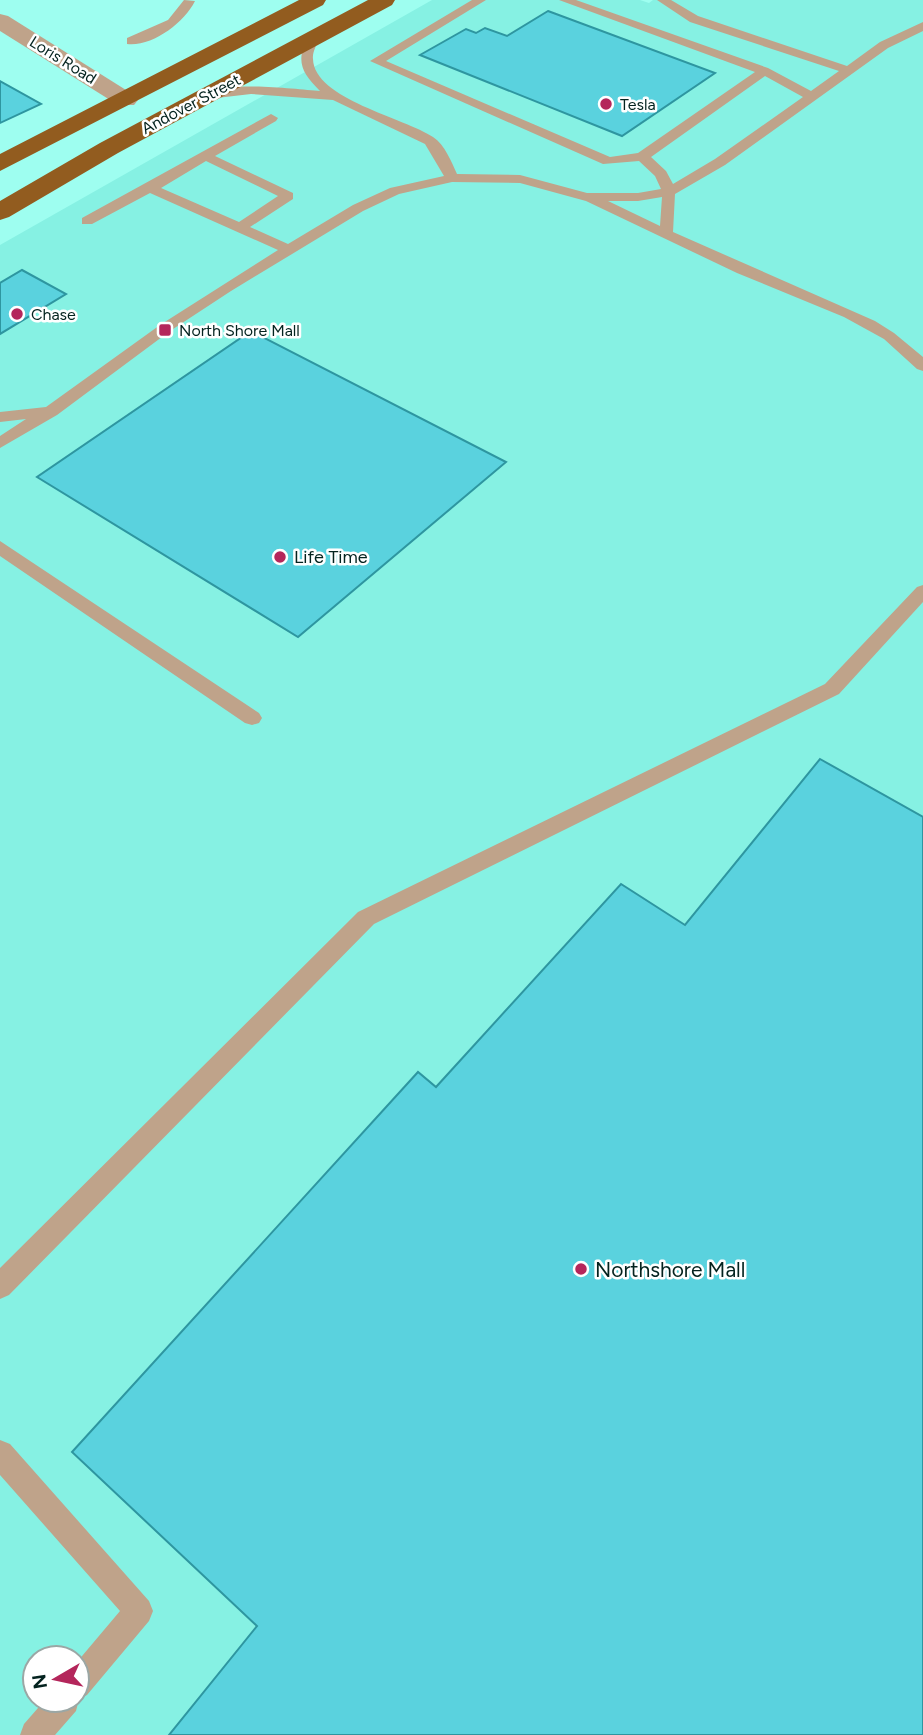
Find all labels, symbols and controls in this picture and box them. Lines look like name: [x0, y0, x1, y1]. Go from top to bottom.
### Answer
street label: Loris Road: [26, 32, 100, 88]
street label: Andover Street: [138, 70, 244, 138]
place label: Tesla: [620, 95, 656, 114]
marker: Tesla: [598, 96, 614, 112]
place label: Chase: [31, 305, 76, 324]
marker: Chase: [9, 306, 25, 322]
place label: North Shore Mall: [179, 321, 300, 340]
marker: North Shore Mall: [157, 322, 173, 338]
place label: Life Time: [294, 546, 368, 568]
marker: Life Time: [272, 549, 288, 565]
place label: Northshore Mall: [595, 1257, 745, 1282]
marker: Northshore Mall: [573, 1261, 589, 1277]
north arrow: [21, 1644, 91, 1714]
text: N: [27, 1673, 52, 1691]

